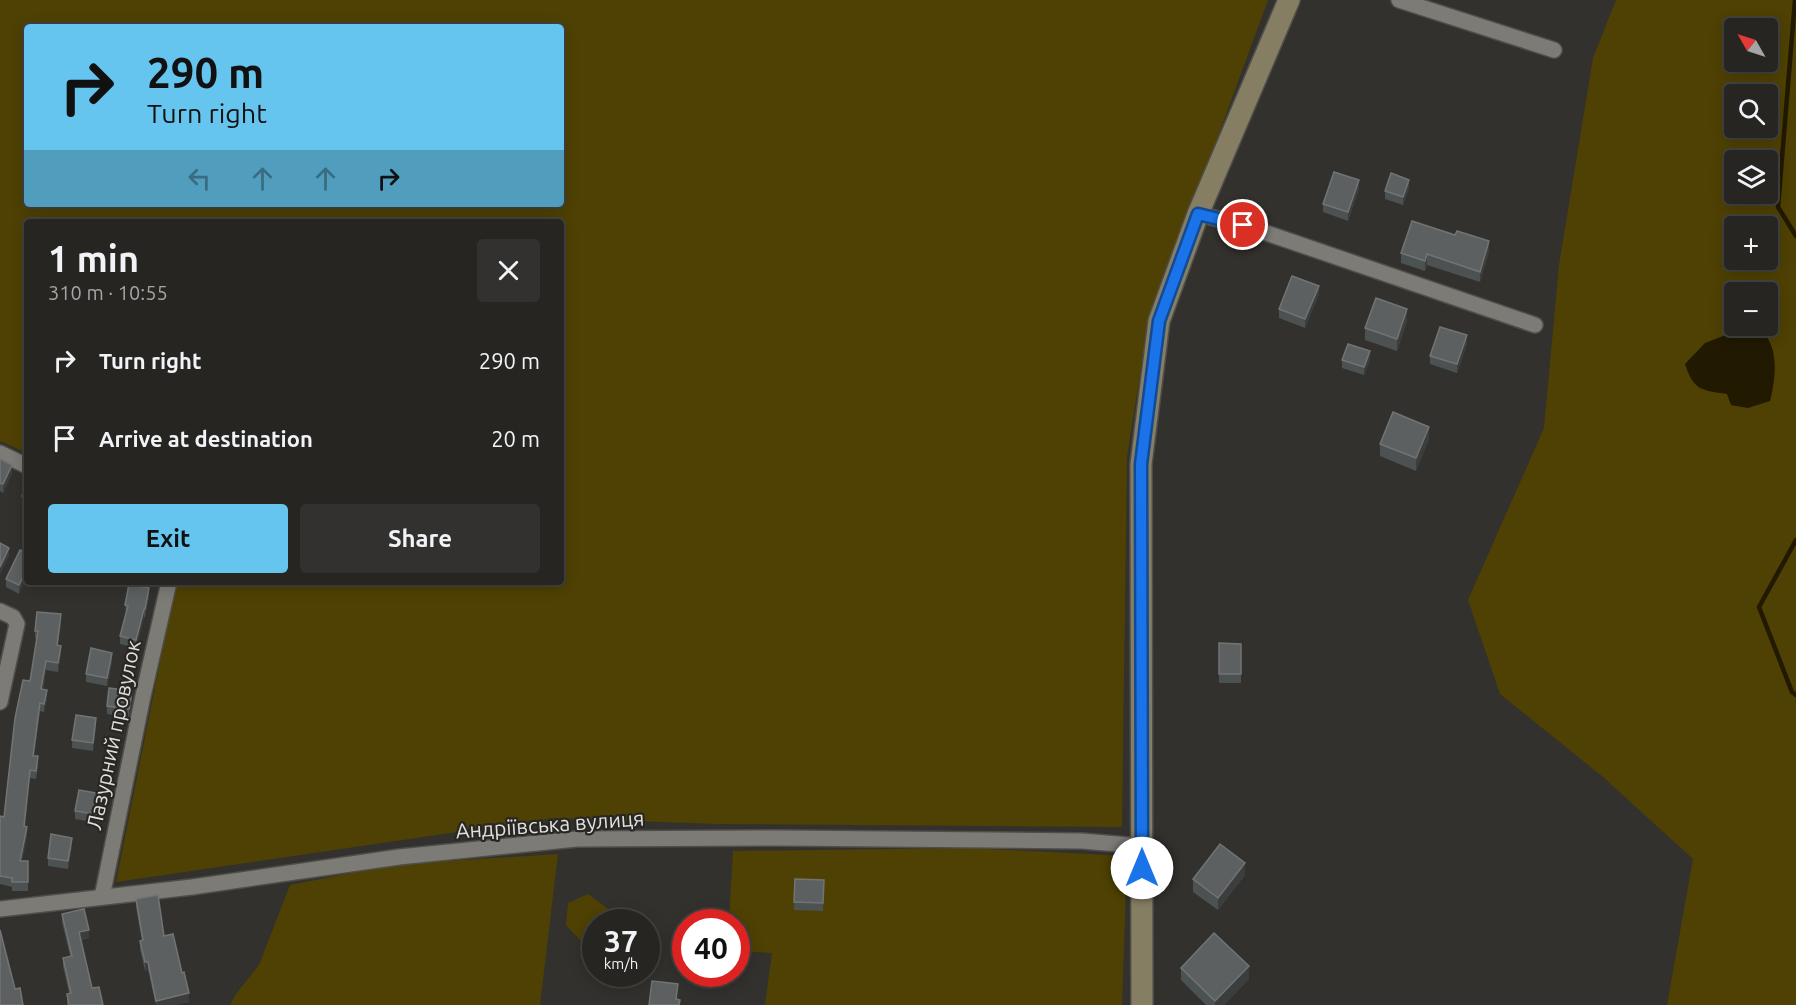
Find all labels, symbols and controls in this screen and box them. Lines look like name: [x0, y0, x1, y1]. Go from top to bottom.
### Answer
north arrow: [1724, 18, 1778, 72]
map controls: [1724, 18, 1778, 336]
icon: right: [48, 48, 126, 126]
text: 290 m: [147, 49, 264, 96]
button: search: [1724, 84, 1778, 138]
text: Turn right: [147, 98, 267, 128]
button: layers: [1724, 150, 1778, 204]
icon: left: [183, 162, 216, 195]
icon: ahead: [246, 162, 279, 195]
icon: ahead: [309, 162, 342, 195]
icon: right: [372, 162, 405, 195]
pin: [1217, 199, 1268, 250]
icon: arrive: [1226, 208, 1259, 241]
button: +: [1724, 216, 1778, 270]
text: 1 min: [48, 238, 139, 279]
button: close: [477, 239, 540, 302]
text: 310 m · 10:55: [48, 281, 168, 304]
button: −: [1724, 282, 1778, 336]
icon: right: [48, 344, 81, 377]
text: Turn right: [99, 348, 201, 373]
text: 290 m: [479, 348, 540, 373]
icon: arrive: [48, 422, 81, 455]
text: Arrive at destination: [99, 426, 313, 451]
text: 20 m: [491, 426, 540, 451]
button: Exit: [48, 504, 288, 573]
button: Share: [300, 504, 540, 573]
street label: Лазурний провулок: [81, 638, 145, 832]
street label: Андріївська вулиця: [455, 805, 645, 843]
position arrow: [1110, 836, 1174, 900]
speed limit sign: 40: [672, 909, 750, 987]
text: 37: [604, 924, 638, 958]
text: km/h: [604, 955, 638, 972]

